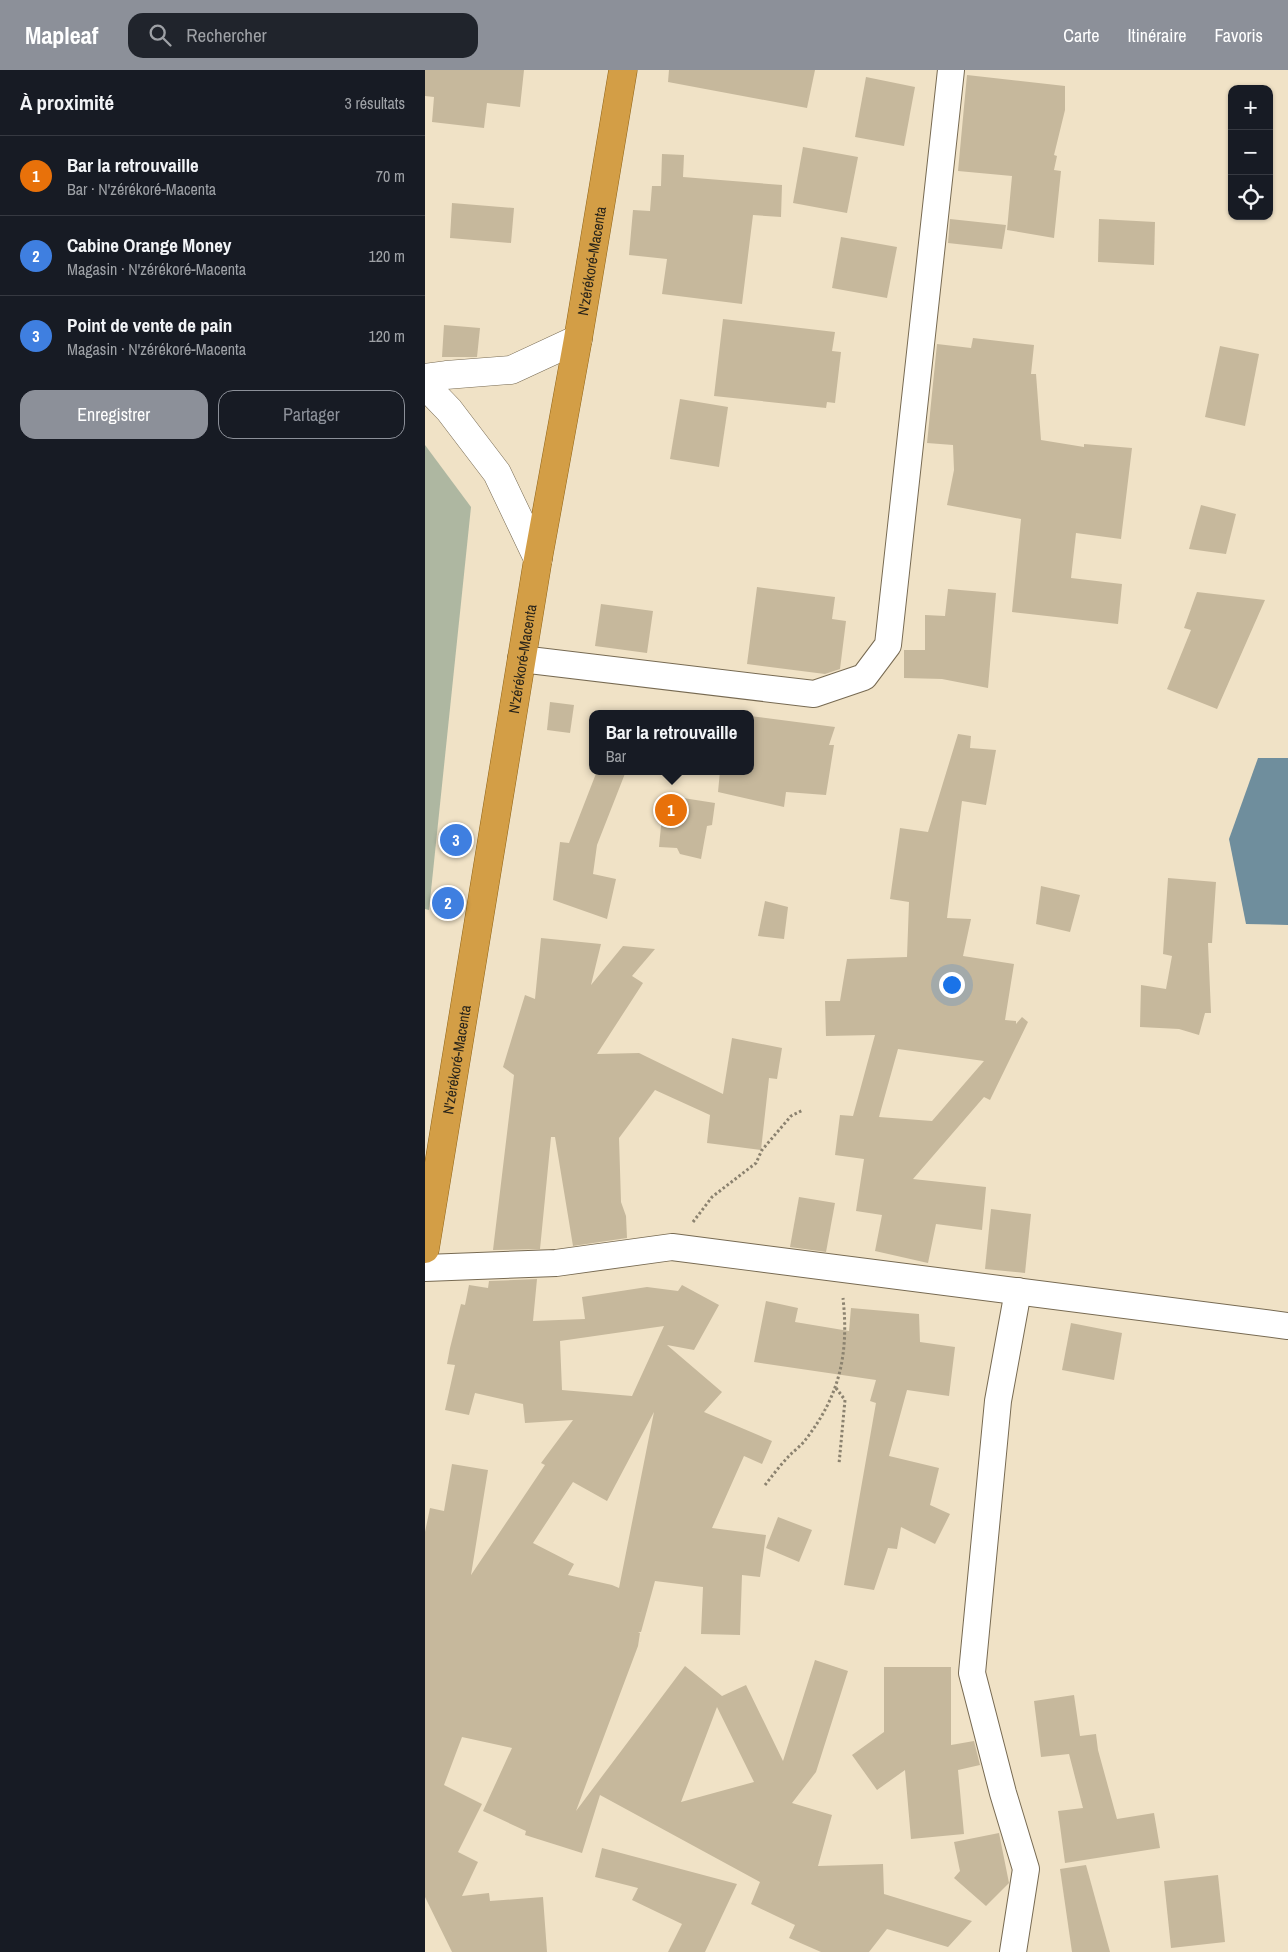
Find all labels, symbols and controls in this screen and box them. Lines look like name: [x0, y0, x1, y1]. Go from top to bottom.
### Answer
search box: [128, 13, 478, 58]
text: Mapleaf: [25, 19, 98, 51]
icon: search: [146, 21, 174, 49]
text: Rechercher: [186, 22, 267, 48]
text: Carte: [1063, 23, 1099, 48]
text: Itinéraire: [1127, 23, 1187, 48]
text: Favoris: [1215, 23, 1263, 48]
map controls: [1228, 85, 1273, 220]
button: +: [1228, 85, 1273, 130]
text: À proximité: [20, 88, 114, 117]
text: 3 résultats: [344, 92, 405, 114]
button: −: [1228, 130, 1273, 175]
text: Bar la retrouvaille: [67, 152, 199, 178]
text: 1: [32, 165, 40, 187]
text: 70 m: [376, 165, 405, 187]
button: locate: [1228, 175, 1273, 220]
text: Bar · N'zérékoré-Macenta: [67, 178, 216, 200]
street label: N'zérékoré-Macenta: [572, 205, 611, 317]
text: Cabine Orange Money: [67, 232, 232, 258]
text: 2: [32, 245, 40, 267]
text: 120 m: [369, 245, 405, 267]
text: Magasin · N'zérékoré-Macenta: [67, 258, 246, 280]
text: Point de vente de pain: [67, 312, 232, 338]
text: 3: [32, 325, 40, 347]
text: 120 m: [369, 325, 405, 347]
text: Magasin · N'zérékoré-Macenta: [67, 338, 246, 360]
button: Enregistrer: [20, 390, 208, 439]
button: Partager: [218, 390, 405, 439]
street label: N'zérékoré-Macenta: [502, 603, 541, 715]
popup: [589, 710, 754, 775]
text: Bar la retrouvaille: [606, 719, 737, 745]
text: Bar: [606, 745, 626, 767]
pin: 1: [655, 791, 687, 829]
pin: 3: [440, 821, 472, 859]
pin: 2: [432, 884, 464, 922]
your location: [939, 972, 965, 998]
street label: N'zérékoré-Macenta: [437, 1003, 475, 1116]

